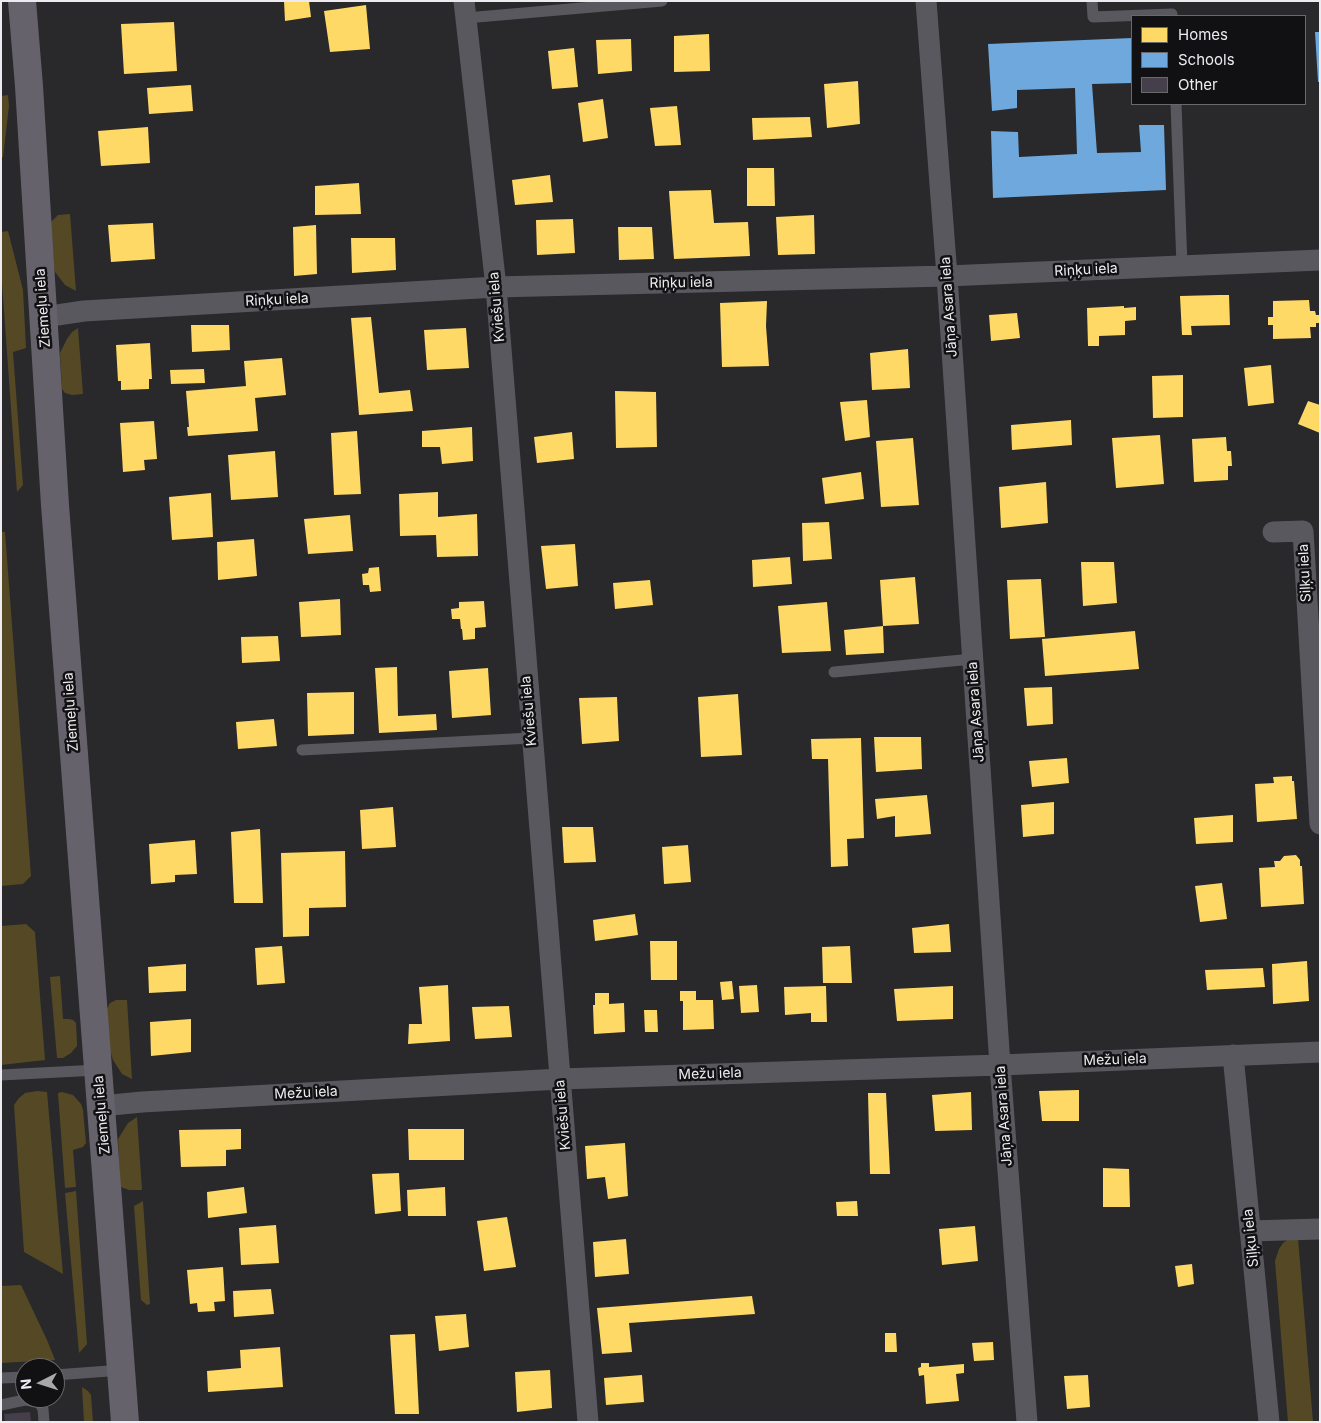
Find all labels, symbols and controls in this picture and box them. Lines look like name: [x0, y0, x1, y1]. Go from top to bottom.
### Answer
legend: [1131, 15, 1306, 105]
text: Homes: [1178, 25, 1228, 44]
text: Schools: [1178, 50, 1235, 69]
text: Other: [1178, 75, 1218, 94]
street label: Jāņa Asara iela: [937, 256, 961, 358]
street label: Riņķu iela: [1054, 260, 1118, 280]
street label: Ziemeļu iela: [32, 268, 54, 348]
street label: Kviešu iela: [486, 271, 508, 343]
street label: Riņķu iela: [649, 274, 713, 292]
street label: Riņķu iela: [245, 290, 309, 310]
street label: Siļķu iela: [1295, 543, 1315, 603]
street label: Jāņa Asara iela: [964, 661, 988, 763]
street label: Ziemeļu iela: [60, 672, 82, 752]
street label: Kviešu iela: [518, 675, 540, 747]
street label: Mežu iela: [1083, 1050, 1147, 1070]
street label: Mežu iela: [678, 1064, 742, 1084]
street label: Jāņa Asara iela: [992, 1065, 1016, 1167]
street label: Ziemeļu iela: [90, 1075, 114, 1155]
street label: Kviešu iela: [552, 1079, 574, 1151]
street label: Mežu iela: [274, 1083, 338, 1103]
street label: Siļķu iela: [1240, 1208, 1262, 1268]
north arrow: [15, 1358, 65, 1408]
text: N: [17, 1378, 34, 1390]

